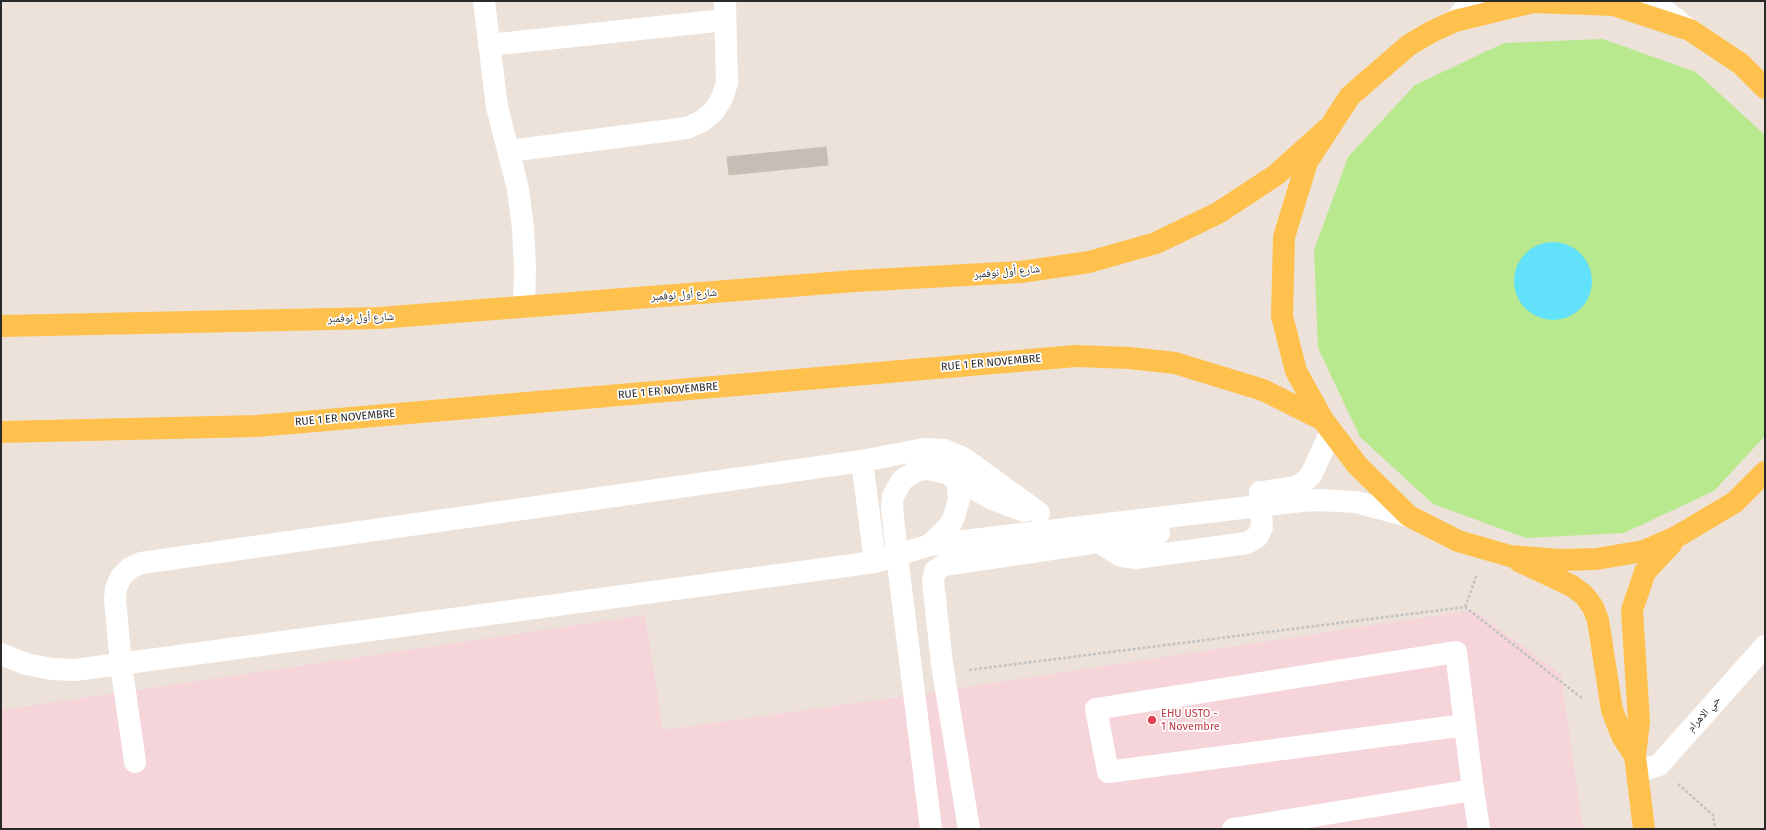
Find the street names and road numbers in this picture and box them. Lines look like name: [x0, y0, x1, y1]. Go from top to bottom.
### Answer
street label: شارع أول نوفمبر: [974, 263, 1040, 281]
street label: شارع أول نوفمبر: [651, 286, 717, 304]
street label: شارع أول نوفمبر: [328, 310, 394, 326]
street label: RUE 1 ER NOVEMBRE: [940, 352, 1042, 374]
street label: RUE 1 ER NOVEMBRE: [617, 380, 719, 402]
street label: RUE 1 ER NOVEMBRE: [294, 407, 396, 429]
street label: حي الاهرام: [1684, 693, 1724, 735]

